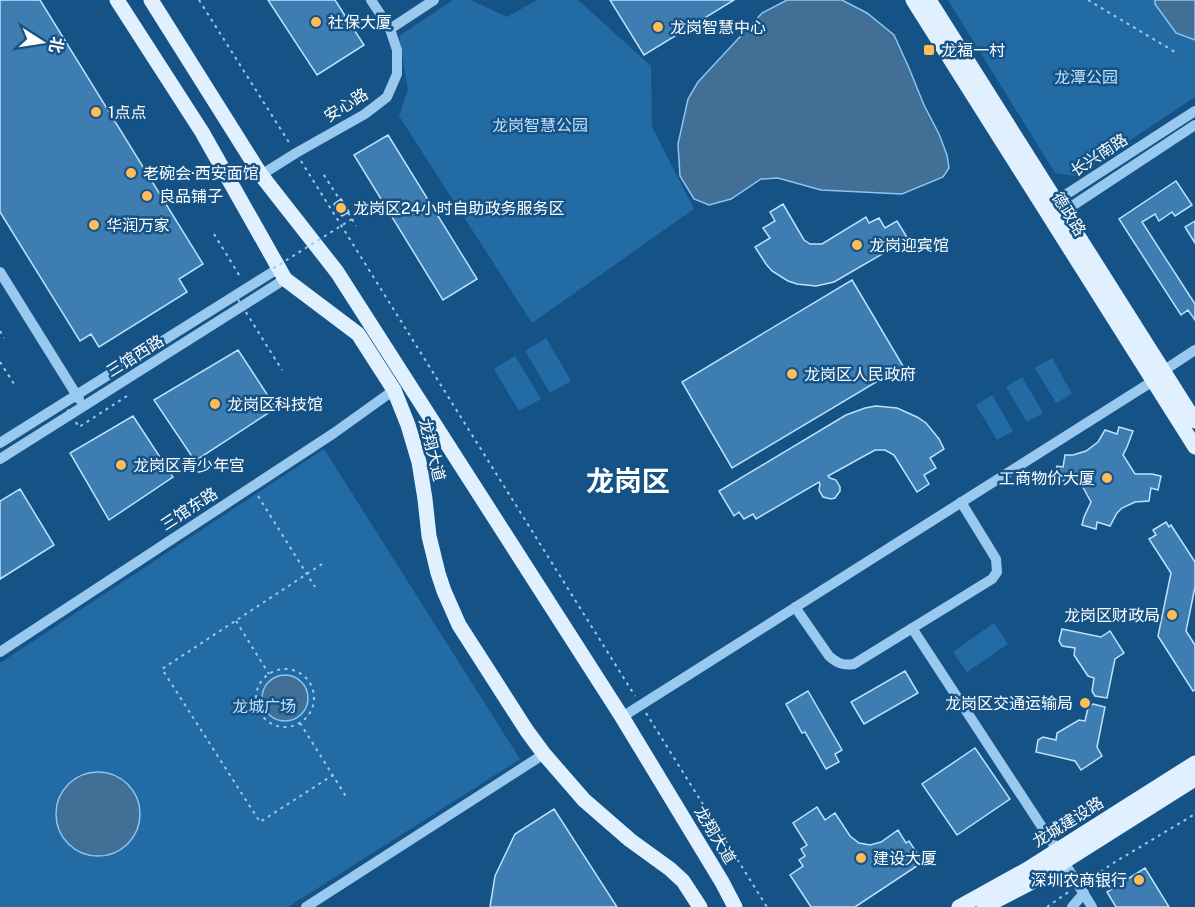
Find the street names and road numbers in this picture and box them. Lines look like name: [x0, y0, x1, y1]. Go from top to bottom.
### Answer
street label: 安心路: [321, 84, 371, 126]
street label: 长兴南路: [1067, 130, 1131, 180]
street label: 德政路: [1048, 189, 1090, 239]
street label: 三馆西路: [103, 331, 167, 381]
street label: 龙翔大道: [415, 417, 449, 483]
street label: 三馆东路: [157, 484, 221, 534]
street label: 龙城建设路: [1029, 793, 1107, 851]
street label: 龙翔大道: [690, 803, 740, 867]

